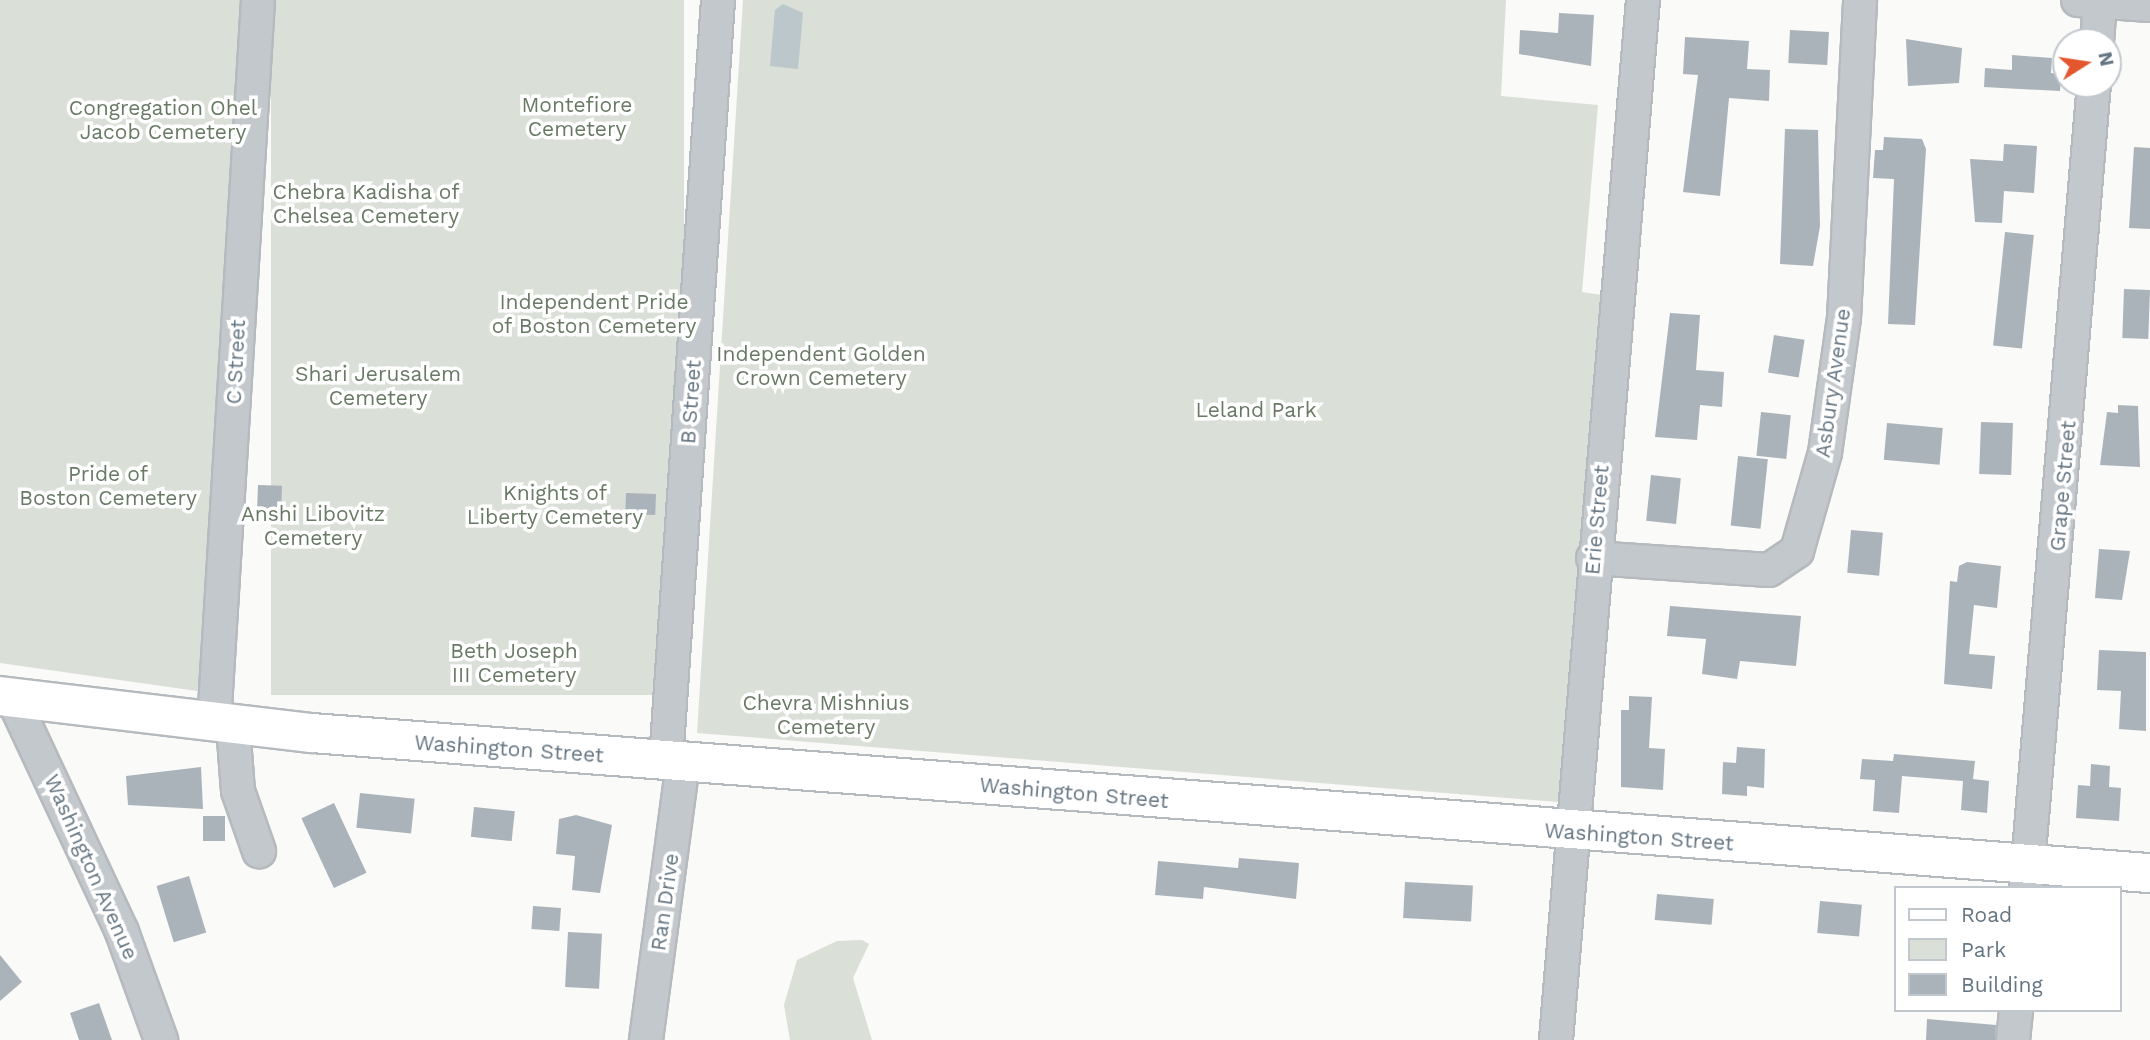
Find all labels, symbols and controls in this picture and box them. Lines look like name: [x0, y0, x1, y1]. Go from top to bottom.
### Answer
north arrow: [2052, 28, 2122, 98]
text: N: [2093, 50, 2119, 68]
park label: Montefiore Cemetery: [522, 92, 632, 142]
park label: Congregation Ohel Jacob Cemetery: [69, 95, 257, 145]
park label: Chebra Kadisha of Chelsea Cemetery: [272, 179, 460, 229]
park label: Independent Pride of Boston Cemetery: [491, 289, 697, 339]
street label: Asbury Avenue: [1810, 306, 1856, 460]
street label: C Street: [221, 319, 251, 405]
park label: Independent Golden Crown Cemetery: [716, 341, 926, 391]
street label: B Street: [675, 359, 707, 445]
park label: Shari Jerusalem Cemetery: [295, 361, 461, 411]
park label: Leland Park: [1195, 397, 1317, 423]
street label: Grape Street: [2045, 420, 2081, 552]
park label: Pride of Boston Cemetery: [19, 461, 197, 511]
street label: Erie Street: [1580, 464, 1614, 576]
park label: Knights of Liberty Cemetery: [467, 480, 643, 530]
park label: Anshi Libovitz Cemetery: [241, 501, 385, 551]
park label: Beth Joseph III Cemetery: [450, 638, 578, 688]
park label: Chevra Mishnius Cemetery: [742, 690, 910, 740]
street label: Washington Street: [413, 730, 605, 768]
street label: Washington Avenue: [39, 770, 143, 964]
street label: Washington Street: [978, 772, 1170, 814]
street label: Washington Street: [1543, 818, 1735, 856]
street label: Ran Drive: [646, 852, 684, 952]
legend: [1895, 886, 2122, 1012]
text: Road: [1961, 902, 2012, 927]
text: Park: [1961, 937, 2006, 962]
text: Building: [1961, 972, 2043, 997]

